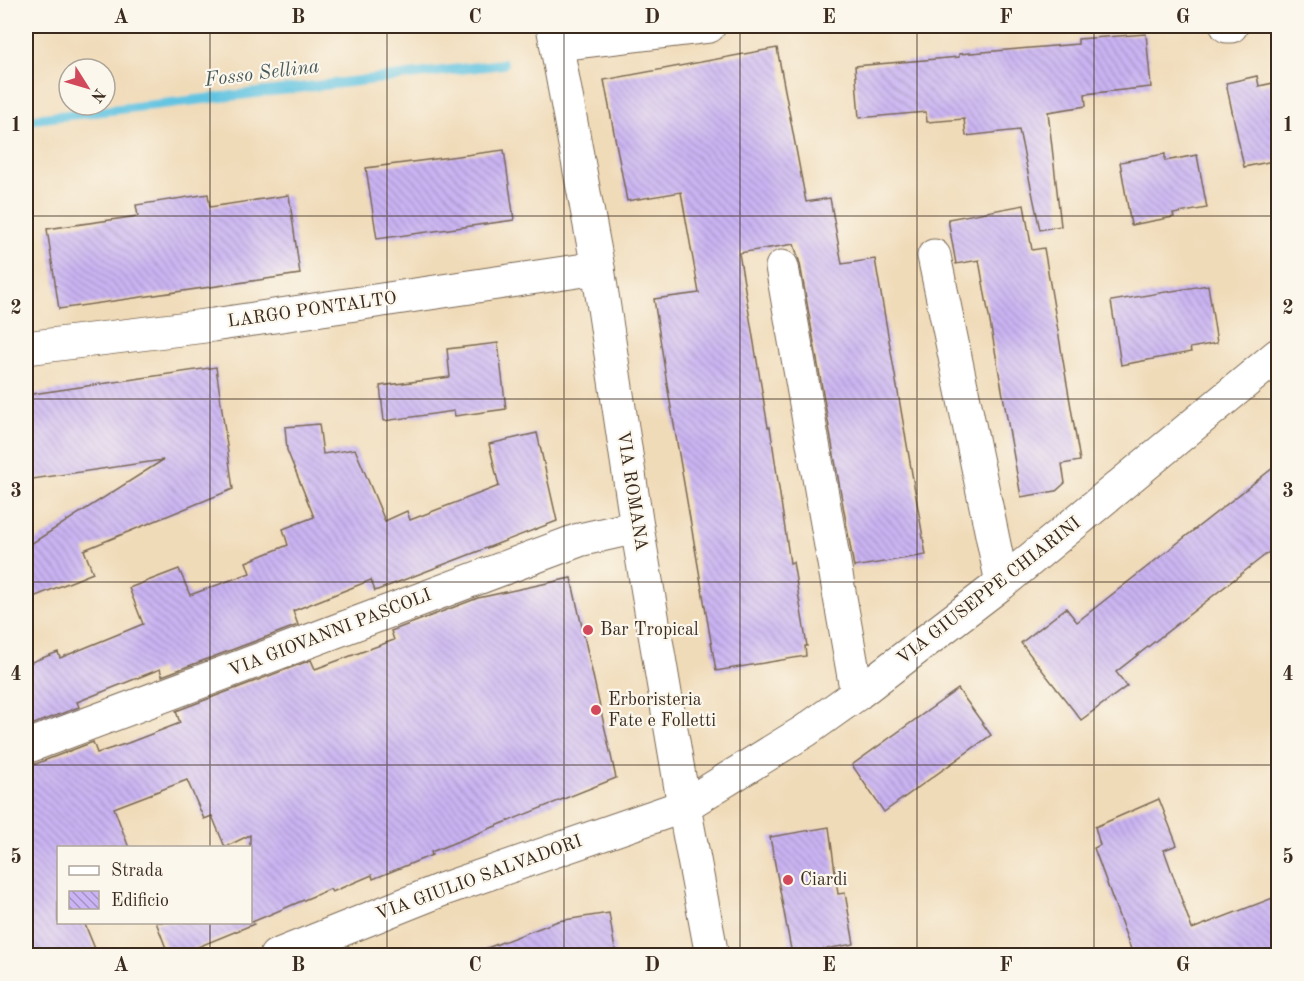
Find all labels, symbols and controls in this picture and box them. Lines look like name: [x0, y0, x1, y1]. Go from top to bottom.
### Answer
text: A: [113, 8, 129, 28]
text: B: [291, 8, 305, 28]
text: C: [468, 8, 482, 28]
text: D: [644, 8, 660, 28]
text: E: [822, 8, 836, 28]
text: F: [999, 8, 1013, 28]
text: G: [1176, 8, 1190, 28]
north arrow: [57, 57, 117, 117]
water label: Fosso Sellina: [202, 57, 321, 91]
text: N: [87, 85, 107, 105]
text: 1: [10, 116, 22, 136]
text: 1: [1282, 116, 1294, 136]
street label: LARGO PONTALTO: [226, 289, 398, 331]
text: 2: [10, 299, 22, 319]
text: 2: [1282, 299, 1294, 319]
street label: VIA ROMANA: [614, 430, 650, 552]
text: 3: [10, 482, 22, 502]
text: 3: [1282, 482, 1294, 502]
street label: VIA GIUSEPPE CHIARINI: [894, 514, 1084, 668]
street label: VIA GIOVANNI PASCOLI: [226, 586, 434, 680]
place label: Bar Tropical: [600, 621, 699, 639]
marker: Bar Tropical: [581, 623, 595, 637]
text: 4: [10, 665, 22, 685]
text: 4: [1282, 665, 1294, 685]
place label: Erboristeria Fate e Folletti: [608, 691, 716, 730]
marker: Erboristeria Fate e Folletti: [589, 703, 603, 717]
street label: VIA GIULIO SALVADORI: [374, 832, 584, 924]
legend: [57, 846, 252, 924]
text: 5: [10, 847, 22, 868]
text: 5: [1282, 847, 1294, 868]
text: Strada: [111, 862, 163, 880]
place label: Ciardi: [800, 871, 848, 889]
marker: Ciardi: [781, 873, 795, 887]
text: Edificio: [111, 892, 169, 910]
text: A: [113, 956, 129, 976]
text: B: [291, 956, 305, 976]
text: C: [468, 956, 482, 976]
text: D: [644, 956, 660, 976]
text: E: [822, 956, 836, 976]
text: F: [999, 956, 1013, 976]
text: G: [1176, 956, 1190, 976]

